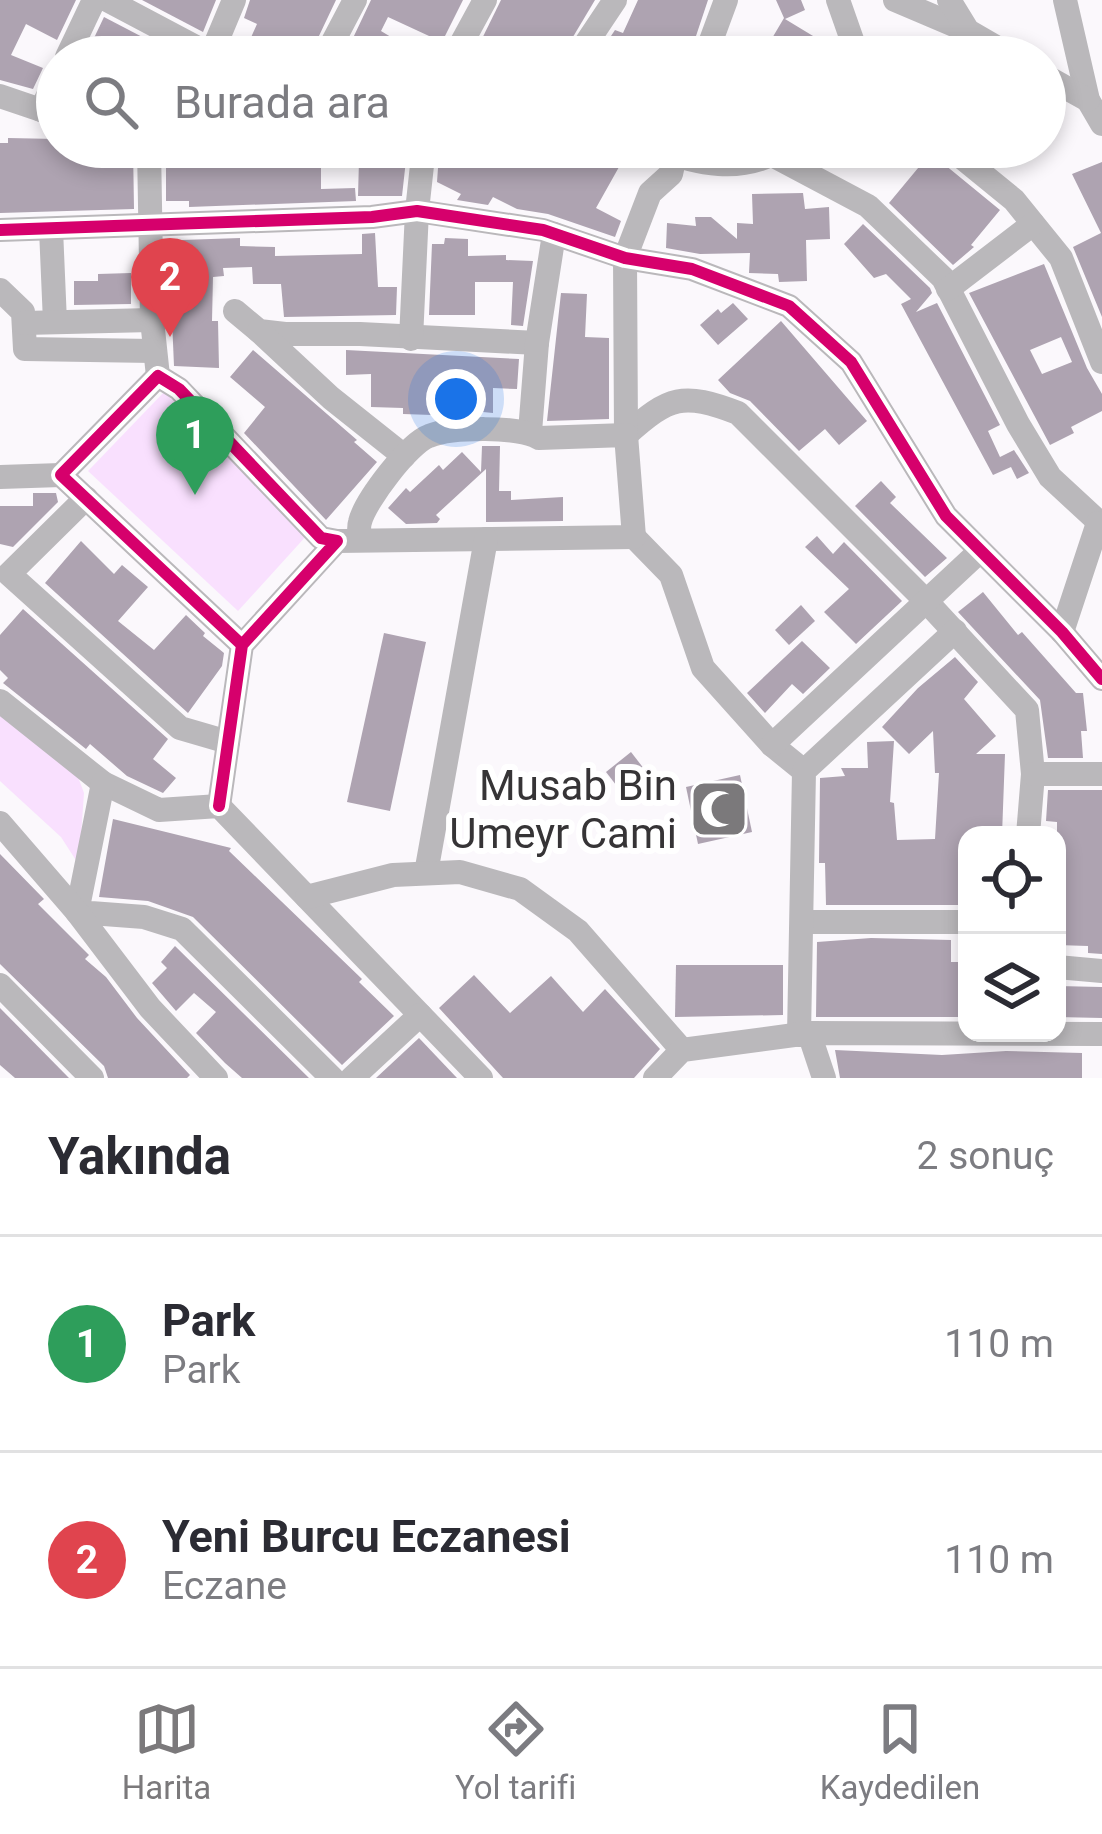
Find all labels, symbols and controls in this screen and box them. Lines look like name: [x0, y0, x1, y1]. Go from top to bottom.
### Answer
search box: [36, 36, 1066, 168]
icon: search: [78, 69, 144, 135]
text: Burada ara: [174, 76, 390, 129]
pin: 2: [131, 238, 209, 337]
your location: [426, 369, 486, 429]
pin: 1: [156, 396, 234, 495]
place label: Musab Bin Umeyr Cami: [449, 761, 677, 858]
mosque icon: Musab Bin Umeyr Cami: [688, 778, 750, 840]
map controls: [958, 826, 1066, 1042]
button: locate: [958, 826, 1066, 934]
button: layers: [958, 934, 1066, 1042]
text: Yakında: [48, 1127, 231, 1186]
text: 2 sonuç: [917, 1133, 1054, 1179]
text: Park: [162, 1294, 255, 1347]
text: 1: [76, 1321, 98, 1367]
text: 110 m: [944, 1321, 1054, 1367]
text: Park: [162, 1347, 241, 1393]
text: Yeni Burcu Eczanesi: [162, 1510, 571, 1563]
text: 2: [76, 1537, 98, 1583]
text: 110 m: [944, 1537, 1054, 1583]
text: Eczane: [162, 1563, 287, 1609]
tab: Harita: [122, 1696, 211, 1807]
tab: Yol tarifi: [455, 1696, 576, 1807]
tab: Kaydedilen: [820, 1696, 980, 1807]

